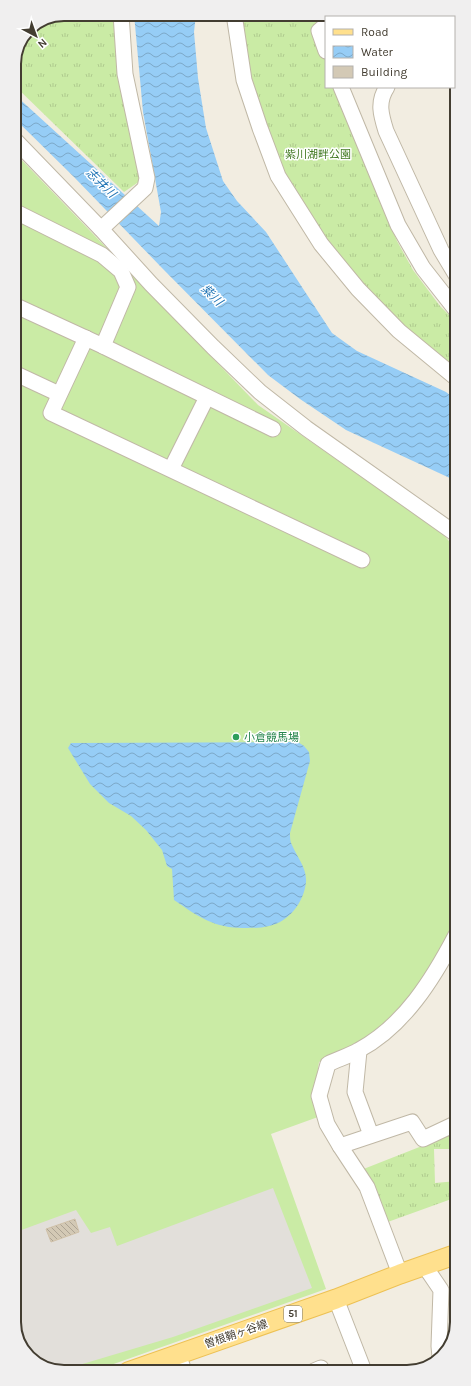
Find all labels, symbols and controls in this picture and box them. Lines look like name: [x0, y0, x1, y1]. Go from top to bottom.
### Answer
north arrow: [16, 16, 56, 56]
legend: [325, 16, 455, 88]
text: Road: [361, 25, 389, 39]
text: N: [35, 36, 49, 51]
text: Water: [361, 45, 394, 59]
text: Building: [361, 65, 408, 79]
park label: 紫川湖畔公園: [285, 148, 351, 161]
water label: 志井川: [83, 165, 120, 202]
water label: 紫川: [198, 282, 227, 310]
place label: 小倉競馬場: [244, 731, 299, 744]
marker: 小倉競馬場: [231, 732, 241, 742]
road number: 51: [284, 1306, 302, 1322]
street label: 曽根鞘ヶ谷線: [203, 1317, 269, 1351]

